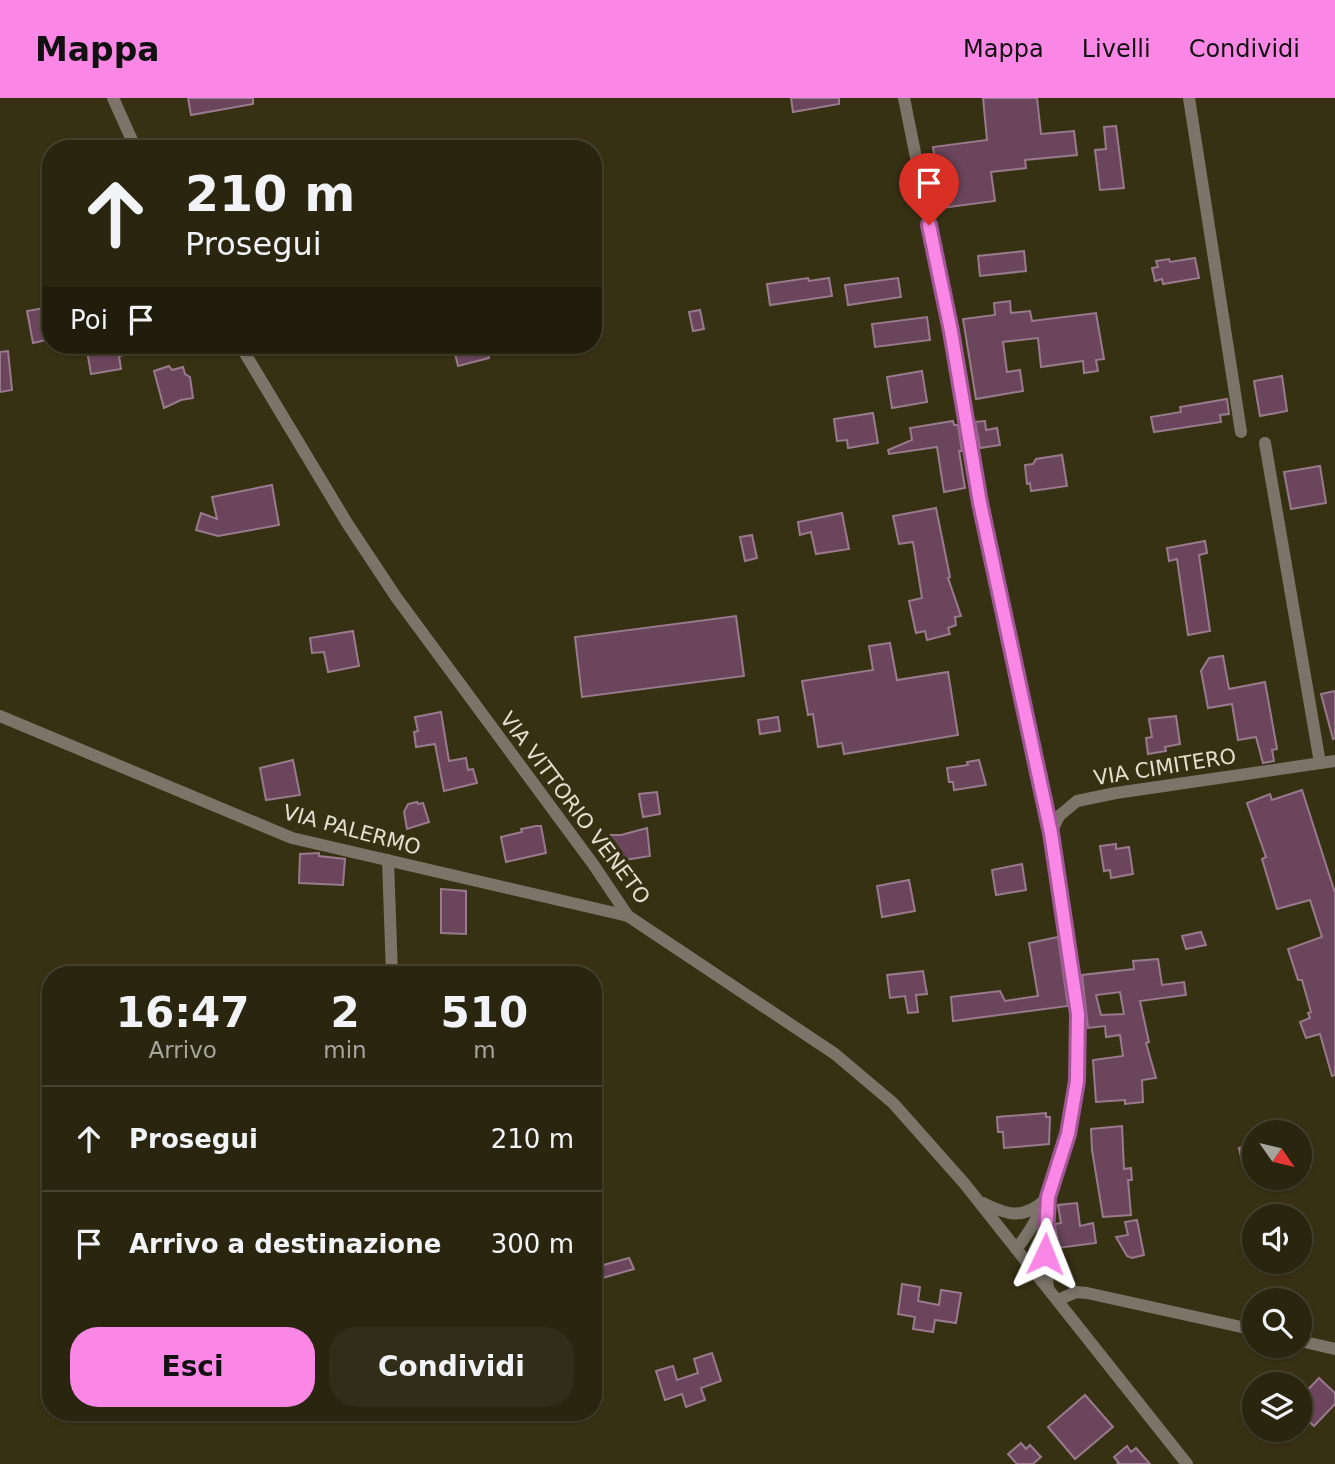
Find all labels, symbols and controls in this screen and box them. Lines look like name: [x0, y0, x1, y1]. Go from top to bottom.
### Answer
text: Mappa: [35, 30, 160, 69]
text: Mappa: [963, 35, 1044, 63]
text: Livelli: [1082, 35, 1151, 63]
text: Condividi: [1189, 35, 1300, 63]
pin: [899, 153, 959, 225]
icon: arrive: [910, 164, 948, 202]
text: 210 m: [185, 166, 355, 223]
icon: ahead: [70, 168, 161, 259]
text: Prosegui: [185, 225, 322, 263]
icon: arrive: [122, 301, 160, 339]
text: Poi: [70, 305, 108, 335]
street label: VIA VITTORIO VENETO: [495, 707, 655, 909]
street label: VIA CIMITERO: [1092, 744, 1238, 790]
street label: VIA PALERMO: [281, 800, 423, 860]
text: 16:47: [116, 988, 250, 1037]
text: 2: [330, 988, 360, 1037]
text: 510: [441, 988, 528, 1037]
text: Arrivo: [149, 1037, 217, 1063]
text: min: [323, 1037, 367, 1063]
text: m: [473, 1037, 496, 1063]
icon: ahead: [70, 1120, 108, 1158]
north arrow: [1242, 1120, 1312, 1190]
map controls: [1242, 1120, 1312, 1442]
text: Prosegui: [129, 1124, 258, 1154]
text: 210 m: [491, 1124, 574, 1154]
button: sound: [1242, 1204, 1312, 1274]
position arrow: [1008, 1217, 1082, 1291]
icon: arrive: [70, 1225, 108, 1263]
text: Arrivo a destinazione: [129, 1229, 441, 1259]
text: 300 m: [491, 1229, 574, 1259]
button: search: [1242, 1288, 1312, 1358]
button: Esci: [70, 1327, 315, 1407]
button: Condividi: [329, 1327, 574, 1407]
button: layers: [1242, 1372, 1312, 1442]

